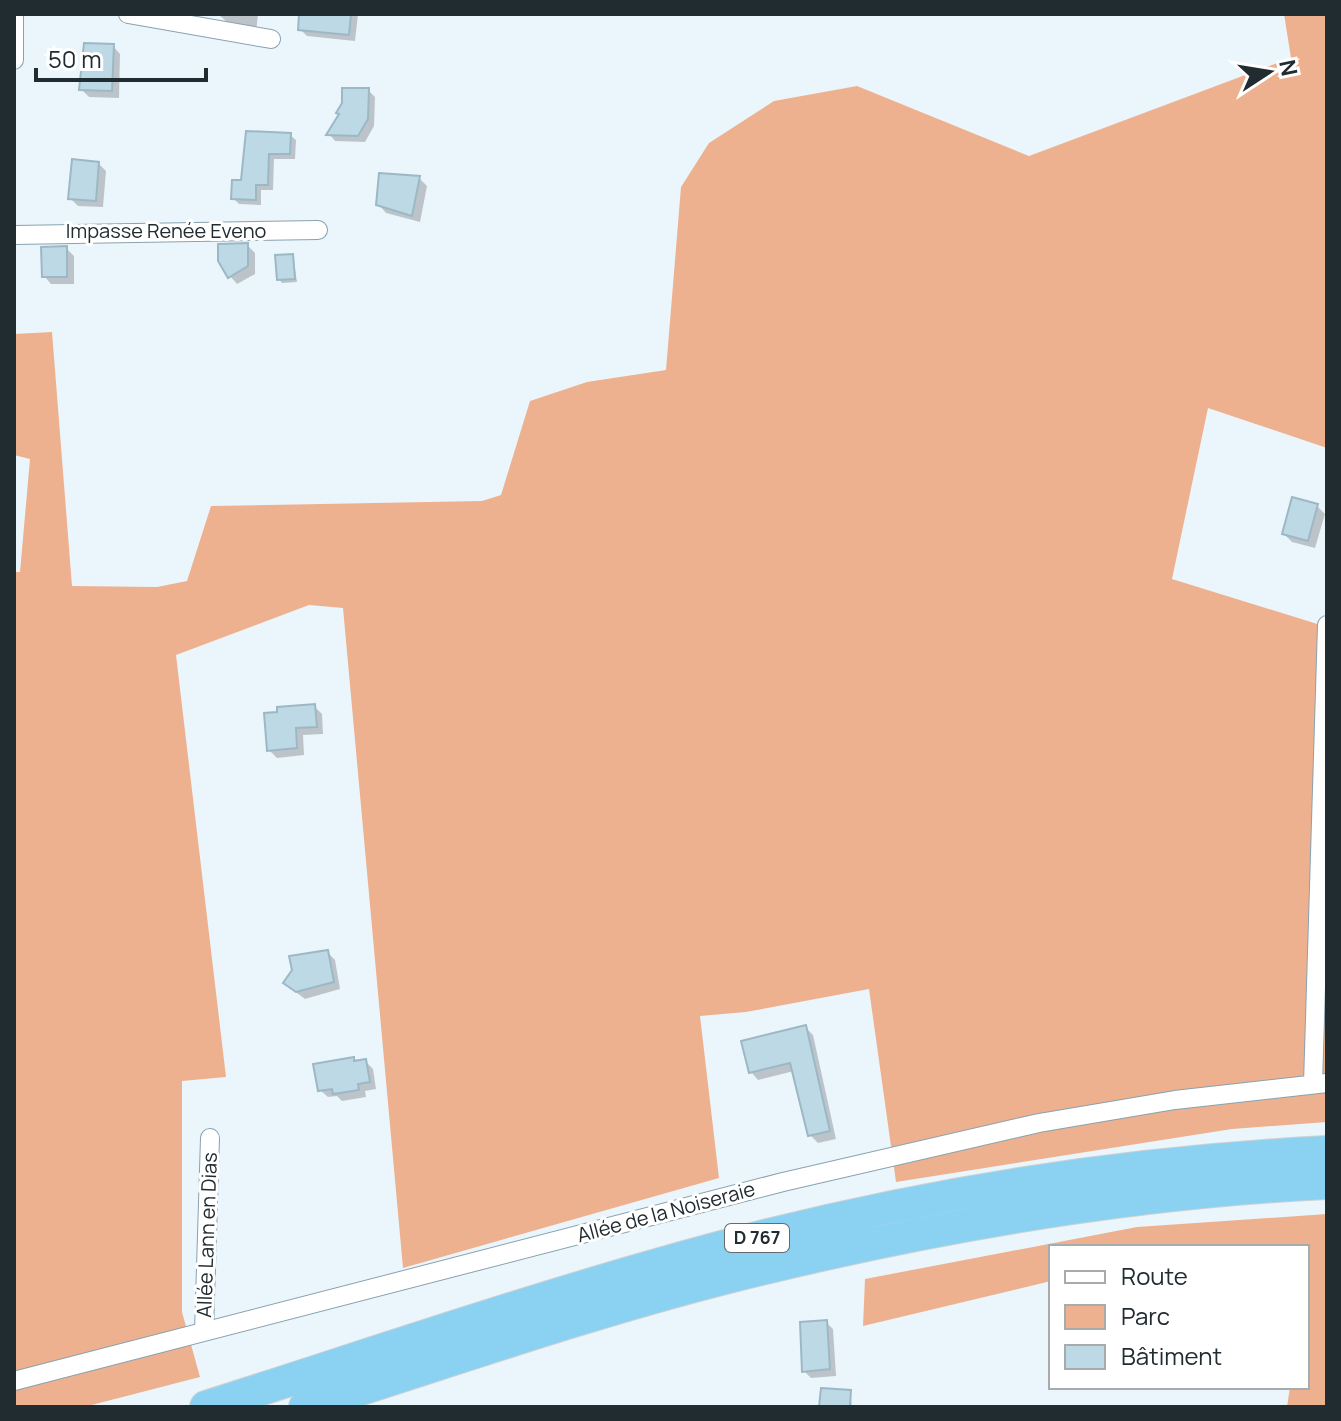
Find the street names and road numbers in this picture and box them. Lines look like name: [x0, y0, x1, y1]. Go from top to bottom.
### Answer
street label: Impasse Renée Eveno: [66, 217, 267, 244]
street label: Allée Lann en Dias: [190, 1152, 223, 1318]
street label: Allée de la Noiseraie: [574, 1175, 758, 1248]
road number: D 767: [725, 1224, 789, 1252]

